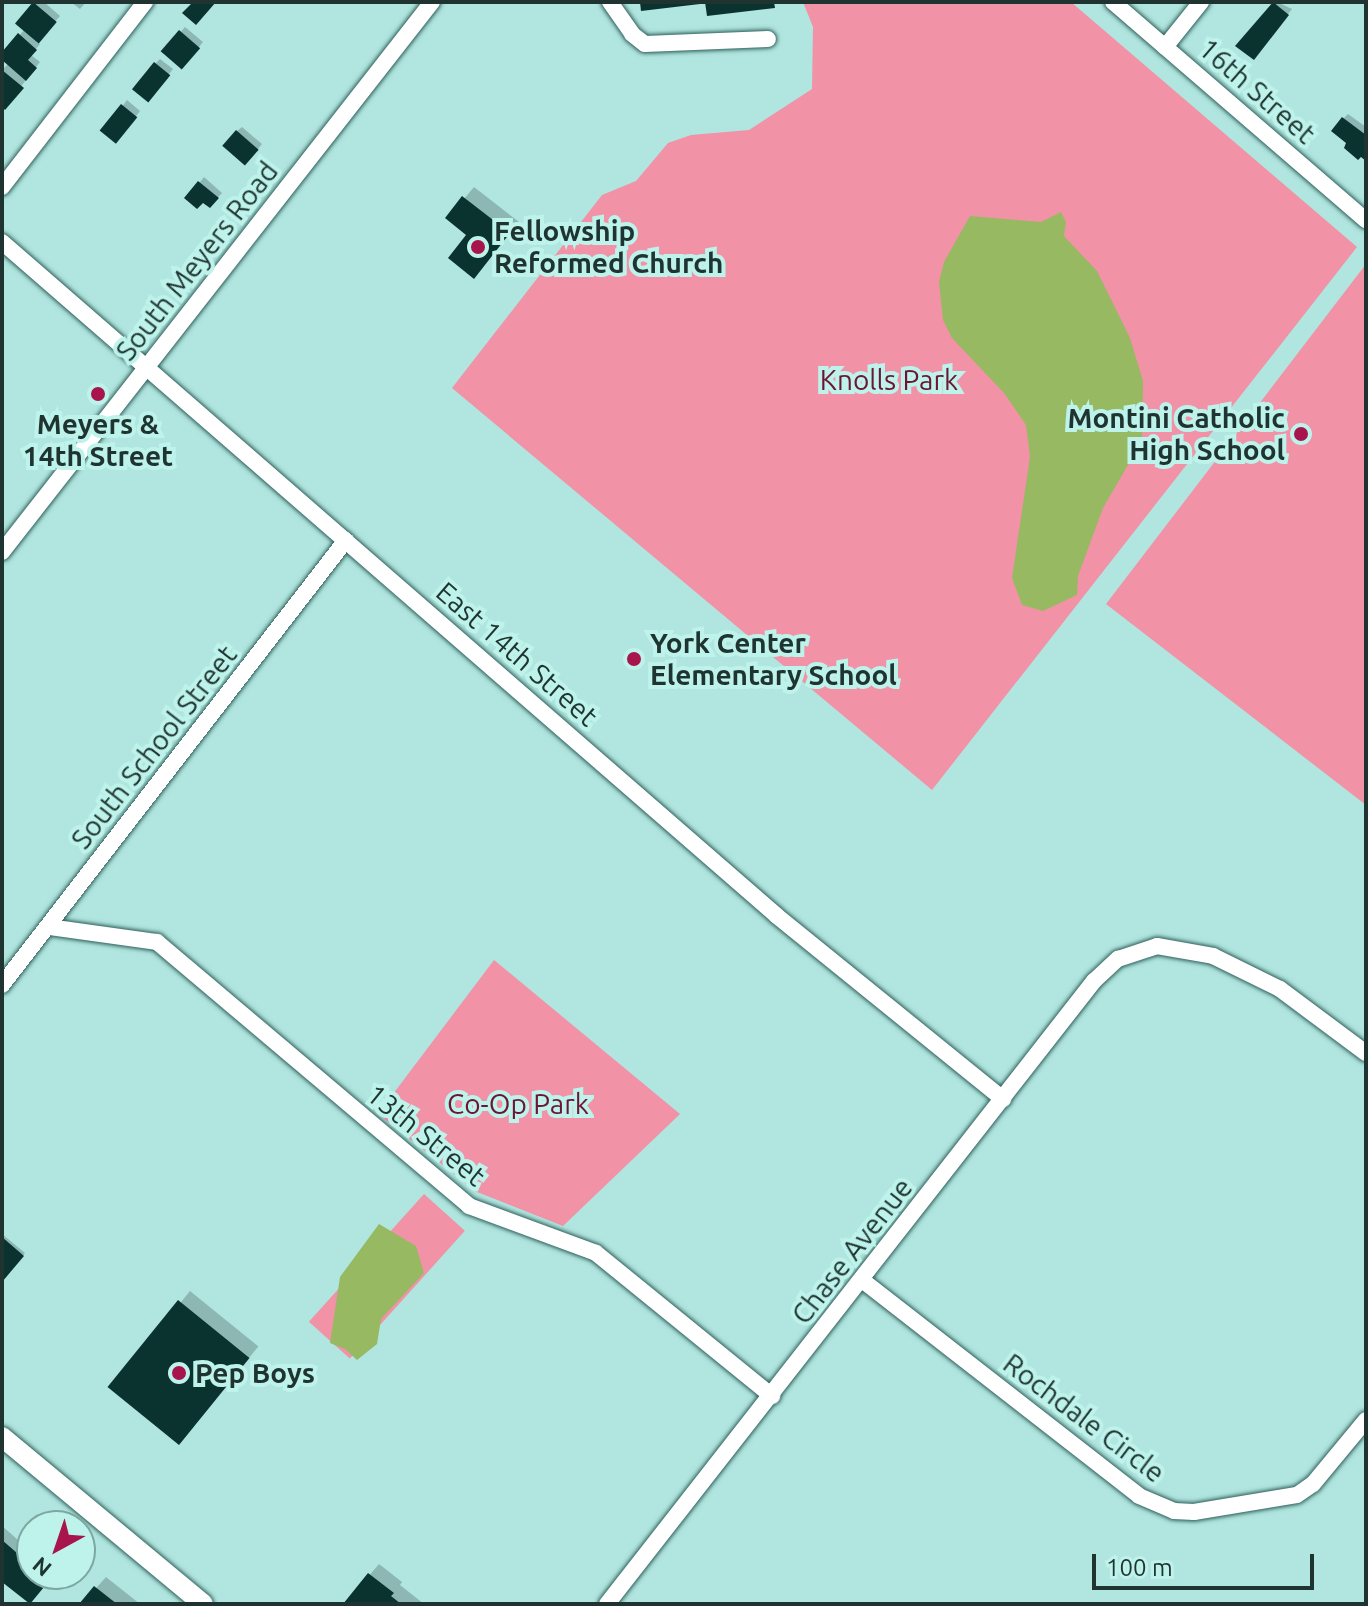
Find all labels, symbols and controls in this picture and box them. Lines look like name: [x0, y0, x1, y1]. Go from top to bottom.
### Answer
street label: 16th Street: [1192, 31, 1322, 151]
street label: South Meyers Road: [109, 155, 285, 367]
place label: Fellowship Reformed Church: [494, 214, 723, 280]
marker: Fellowship Reformed Church: [469, 238, 487, 256]
park label: Knolls Park: [820, 363, 958, 397]
marker: Meyers & 14th Street: [89, 385, 107, 403]
place label: Montini Catholic High School: [1068, 401, 1285, 467]
place label: Meyers & 14th Street: [23, 407, 173, 473]
marker: Montini Catholic High School: [1292, 425, 1310, 443]
street label: East 14th Street: [429, 575, 605, 733]
place label: York Center Elementary School: [650, 626, 897, 692]
street label: South School Street: [64, 639, 244, 855]
marker: York Center Elementary School: [625, 650, 643, 668]
street label: 13th Street: [360, 1077, 492, 1193]
park label: Co-Op Park: [447, 1087, 589, 1121]
street label: Chase Avenue: [785, 1171, 919, 1331]
street label: Rochdale Circle: [997, 1346, 1171, 1490]
place label: Pep Boys: [195, 1356, 315, 1390]
marker: Pep Boys: [170, 1364, 188, 1382]
north arrow: [16, 1510, 96, 1590]
scale bar: [1096, 1538, 1318, 1588]
text: N: [27, 1552, 56, 1582]
text: 100 m: [1106, 1554, 1173, 1581]

